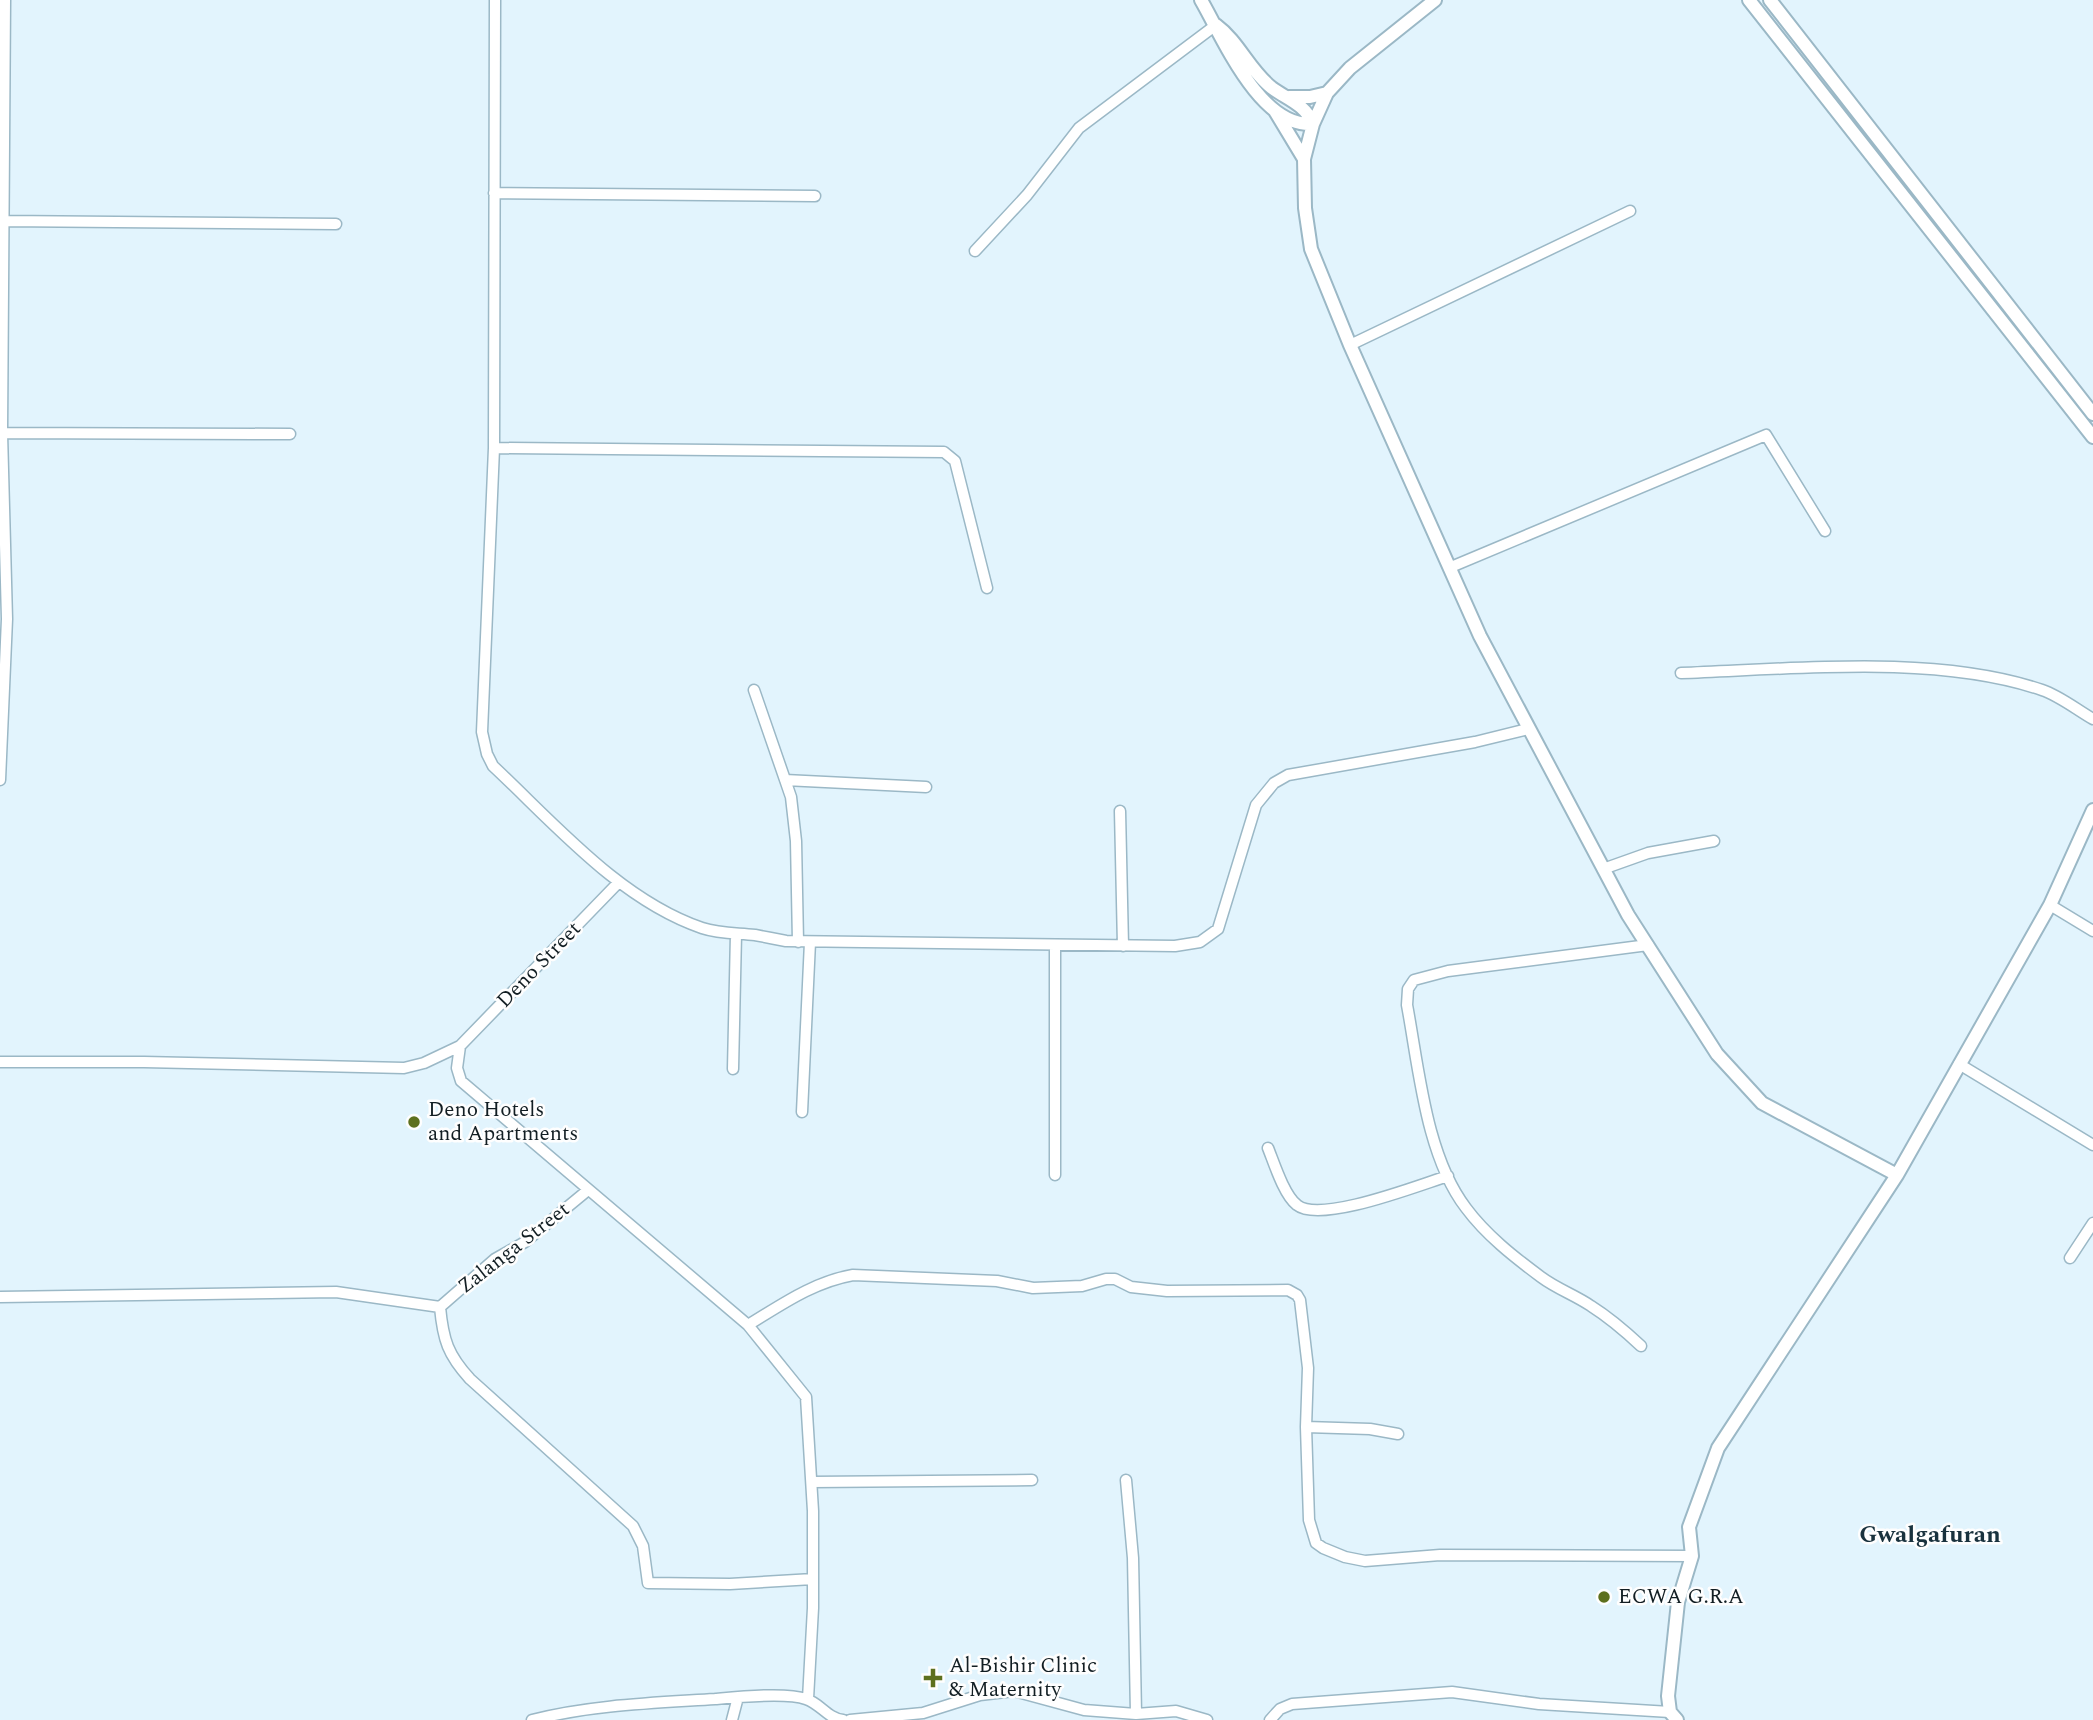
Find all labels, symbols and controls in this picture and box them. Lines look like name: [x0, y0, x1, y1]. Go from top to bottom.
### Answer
street label: Deno Street: [489, 914, 589, 1016]
place label: Deno Hotels and Apartments: [428, 1094, 578, 1150]
marker: Deno Hotels and Apartments: [406, 1114, 422, 1130]
street label: Zalanga Street: [451, 1194, 577, 1302]
district label: Gwalgafuran: [1859, 1517, 2001, 1553]
place label: ECWA G.R.A: [1618, 1581, 1744, 1613]
marker: ECWA G.R.A: [1596, 1589, 1612, 1605]
place label: Al-Bishir Clinic & Maternity: [949, 1650, 1097, 1706]
marker: Al-Bishir Clinic & Maternity: [923, 1668, 943, 1688]

